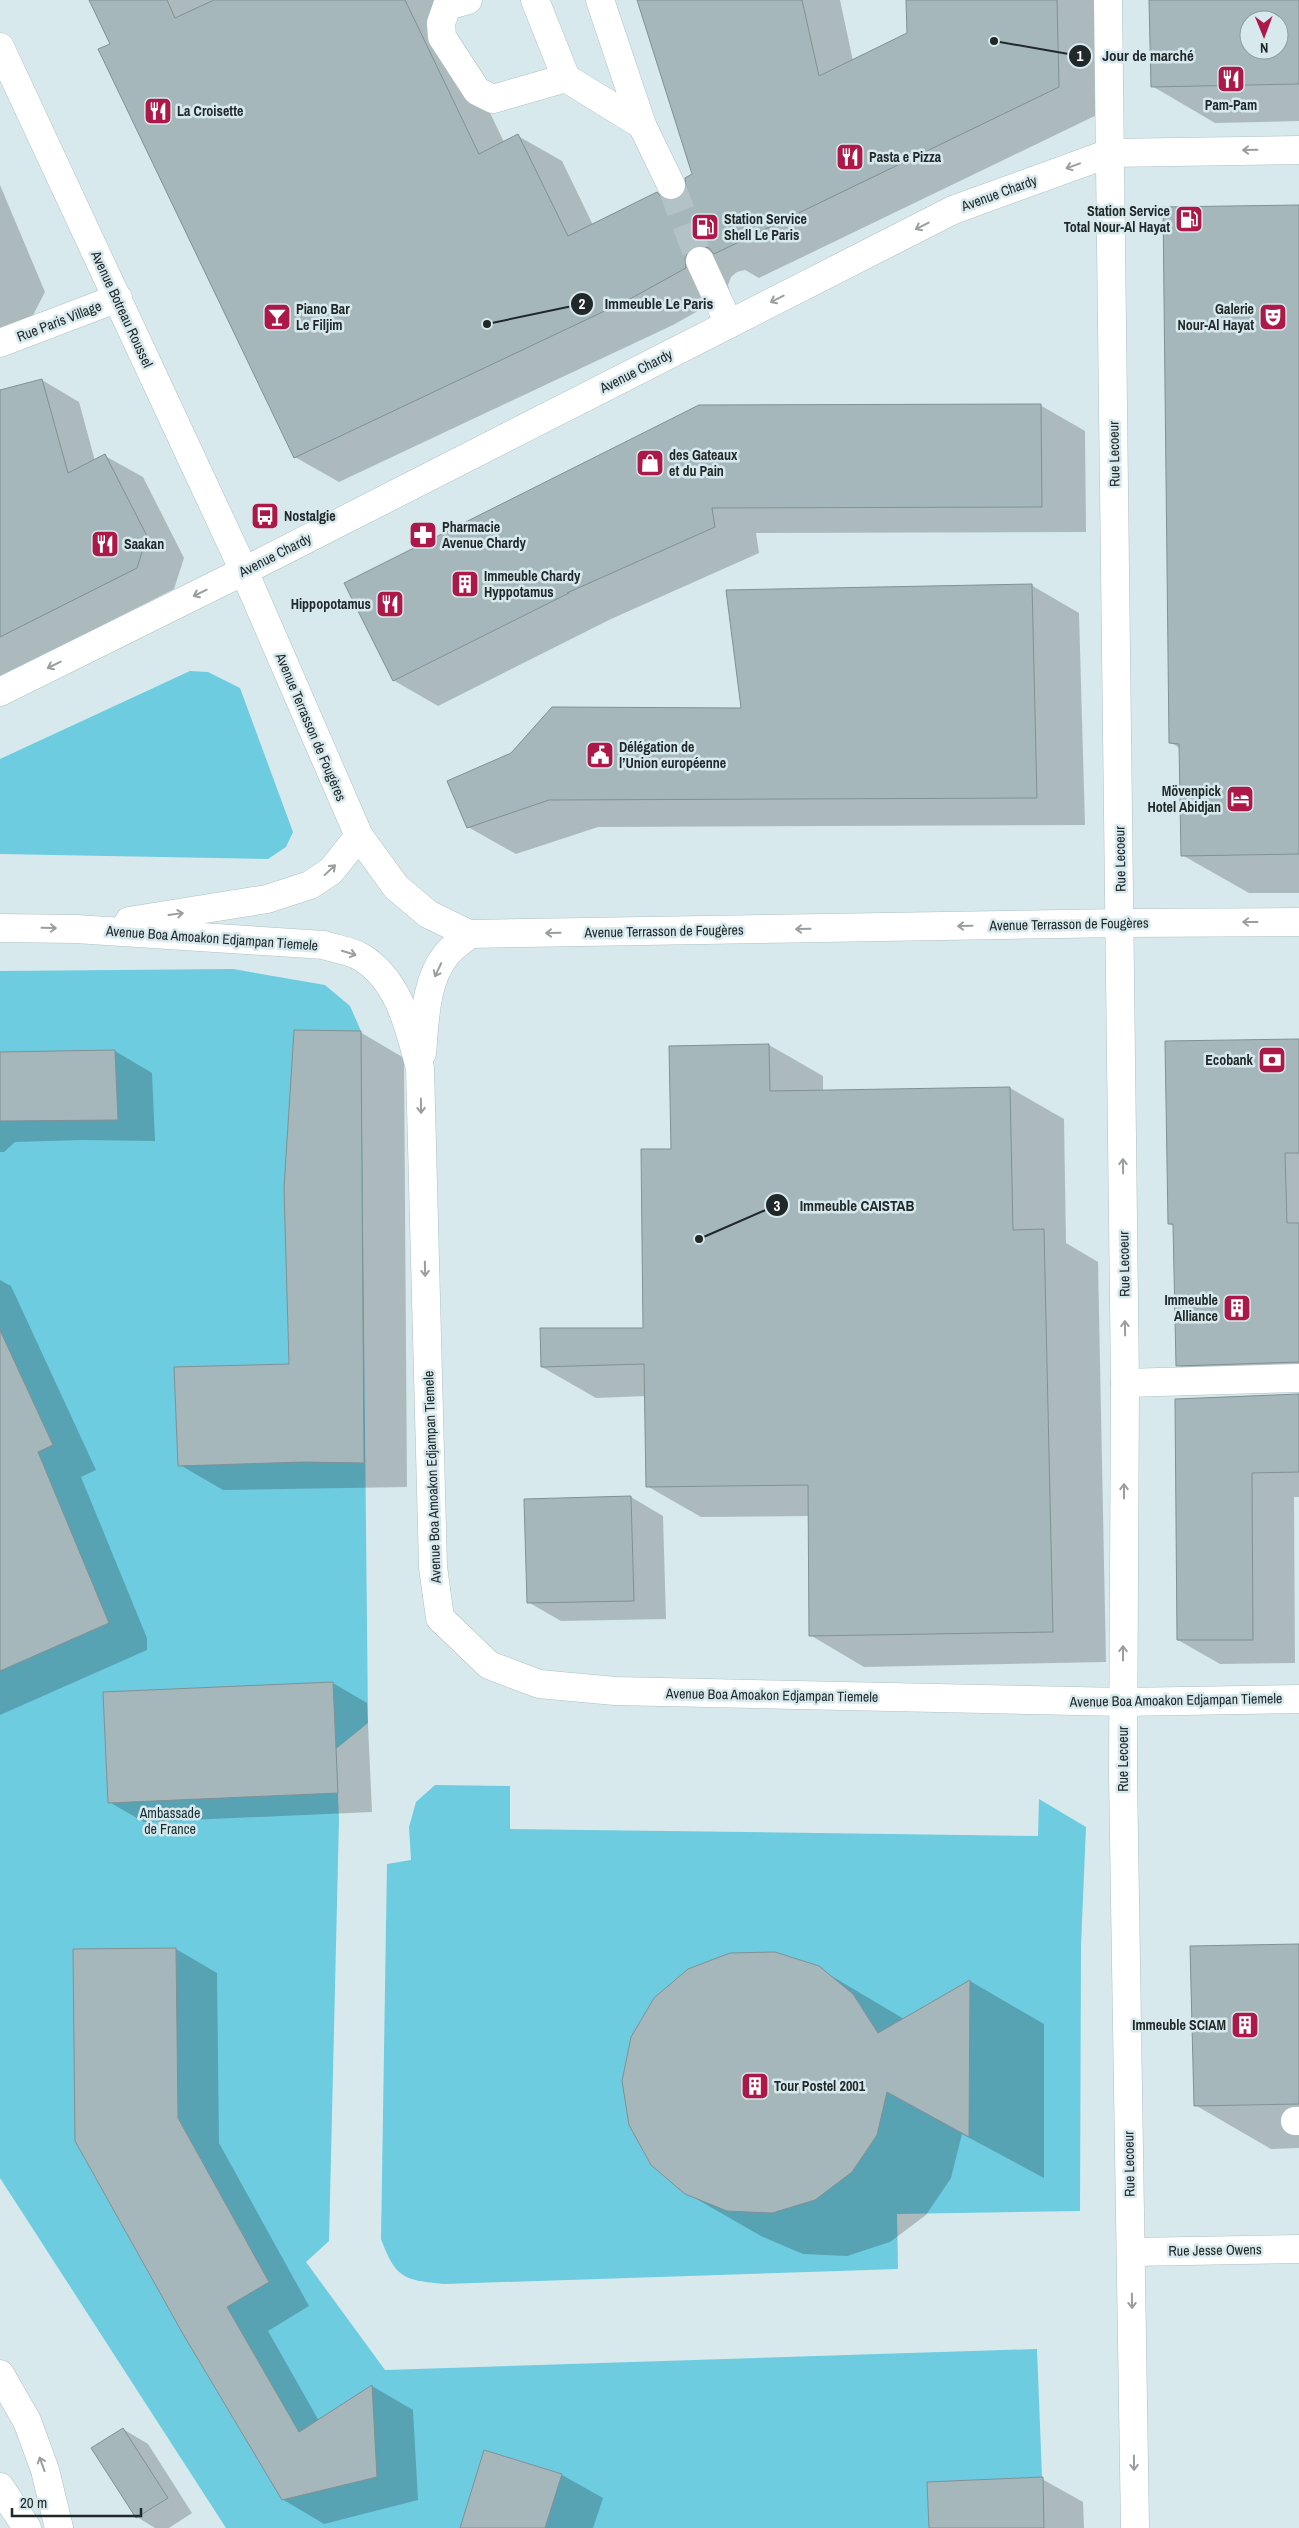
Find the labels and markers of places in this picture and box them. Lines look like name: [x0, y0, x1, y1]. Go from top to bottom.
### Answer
callout: Jour de marché: [1067, 41, 1204, 71]
restaurant icon: Pam-Pam: [1216, 64, 1246, 94]
restaurant icon: La Croisette: [143, 96, 173, 126]
place label: Pam-Pam: [1205, 96, 1257, 114]
place label: La Croisette: [177, 102, 243, 120]
restaurant icon: Pasta e Pizza: [835, 142, 865, 172]
place label: Pasta e Pizza: [869, 148, 942, 166]
place label: Station Service Total Nour-Al Hayat: [1064, 202, 1170, 236]
fuel station icon: Station Service Total Nour-Al Hayat: [1174, 204, 1204, 234]
place label: Station Service Shell Le Paris: [724, 210, 807, 244]
fuel station icon: Station Service Shell Le Paris: [690, 212, 720, 242]
callout: Immeuble Le Paris: [569, 289, 723, 319]
place label: Piano Bar Le Filjim: [296, 300, 350, 334]
place label: Galerie Nour-Al Hayat: [1177, 300, 1254, 334]
bar icon: Piano Bar Le Filjim: [262, 302, 292, 332]
theatre icon: Galerie Nour-Al Hayat: [1258, 302, 1288, 332]
place label: des Gateaux et du Pain: [669, 446, 738, 480]
shop icon: des Gateaux et du Pain: [635, 448, 665, 478]
bus stop icon: Nostalgie: [250, 501, 280, 531]
place label: Nostalgie: [284, 507, 336, 525]
place label: Pharmacie Avenue Chardy: [442, 518, 526, 552]
pharmacy icon: Pharmacie Avenue Chardy: [408, 520, 438, 550]
restaurant icon: Saakan: [90, 529, 120, 559]
place label: Saakan: [124, 535, 164, 553]
place label: Immeuble Chardy Hyppotamus: [484, 567, 581, 601]
building icon: Immeuble Chardy Hyppotamus: [450, 569, 480, 599]
restaurant icon: Hippopotamus: [375, 589, 405, 619]
place label: Hippopotamus: [291, 595, 371, 613]
place label: Délégation de l’Union européenne: [619, 738, 726, 772]
public building icon: Délégation de l’Union européenne: [585, 740, 615, 770]
place label: Mövenpick Hotel Abidjan: [1147, 782, 1222, 816]
hotel icon: Mövenpick Hotel Abidjan: [1225, 784, 1255, 814]
bank icon: Ecobank: [1257, 1045, 1287, 1075]
place label: Ecobank: [1205, 1051, 1254, 1069]
callout: Immeuble CAISTAB: [765, 1190, 924, 1220]
place label: Immeuble Alliance: [1164, 1291, 1218, 1325]
building icon: Immeuble Alliance: [1222, 1293, 1252, 1323]
building icon: Immeuble SCIAM: [1230, 2010, 1260, 2040]
place label: Immeuble SCIAM: [1132, 2016, 1226, 2034]
building icon: Tour Postel 2001: [740, 2071, 770, 2101]
place label: Tour Postel 2001: [774, 2077, 866, 2095]

